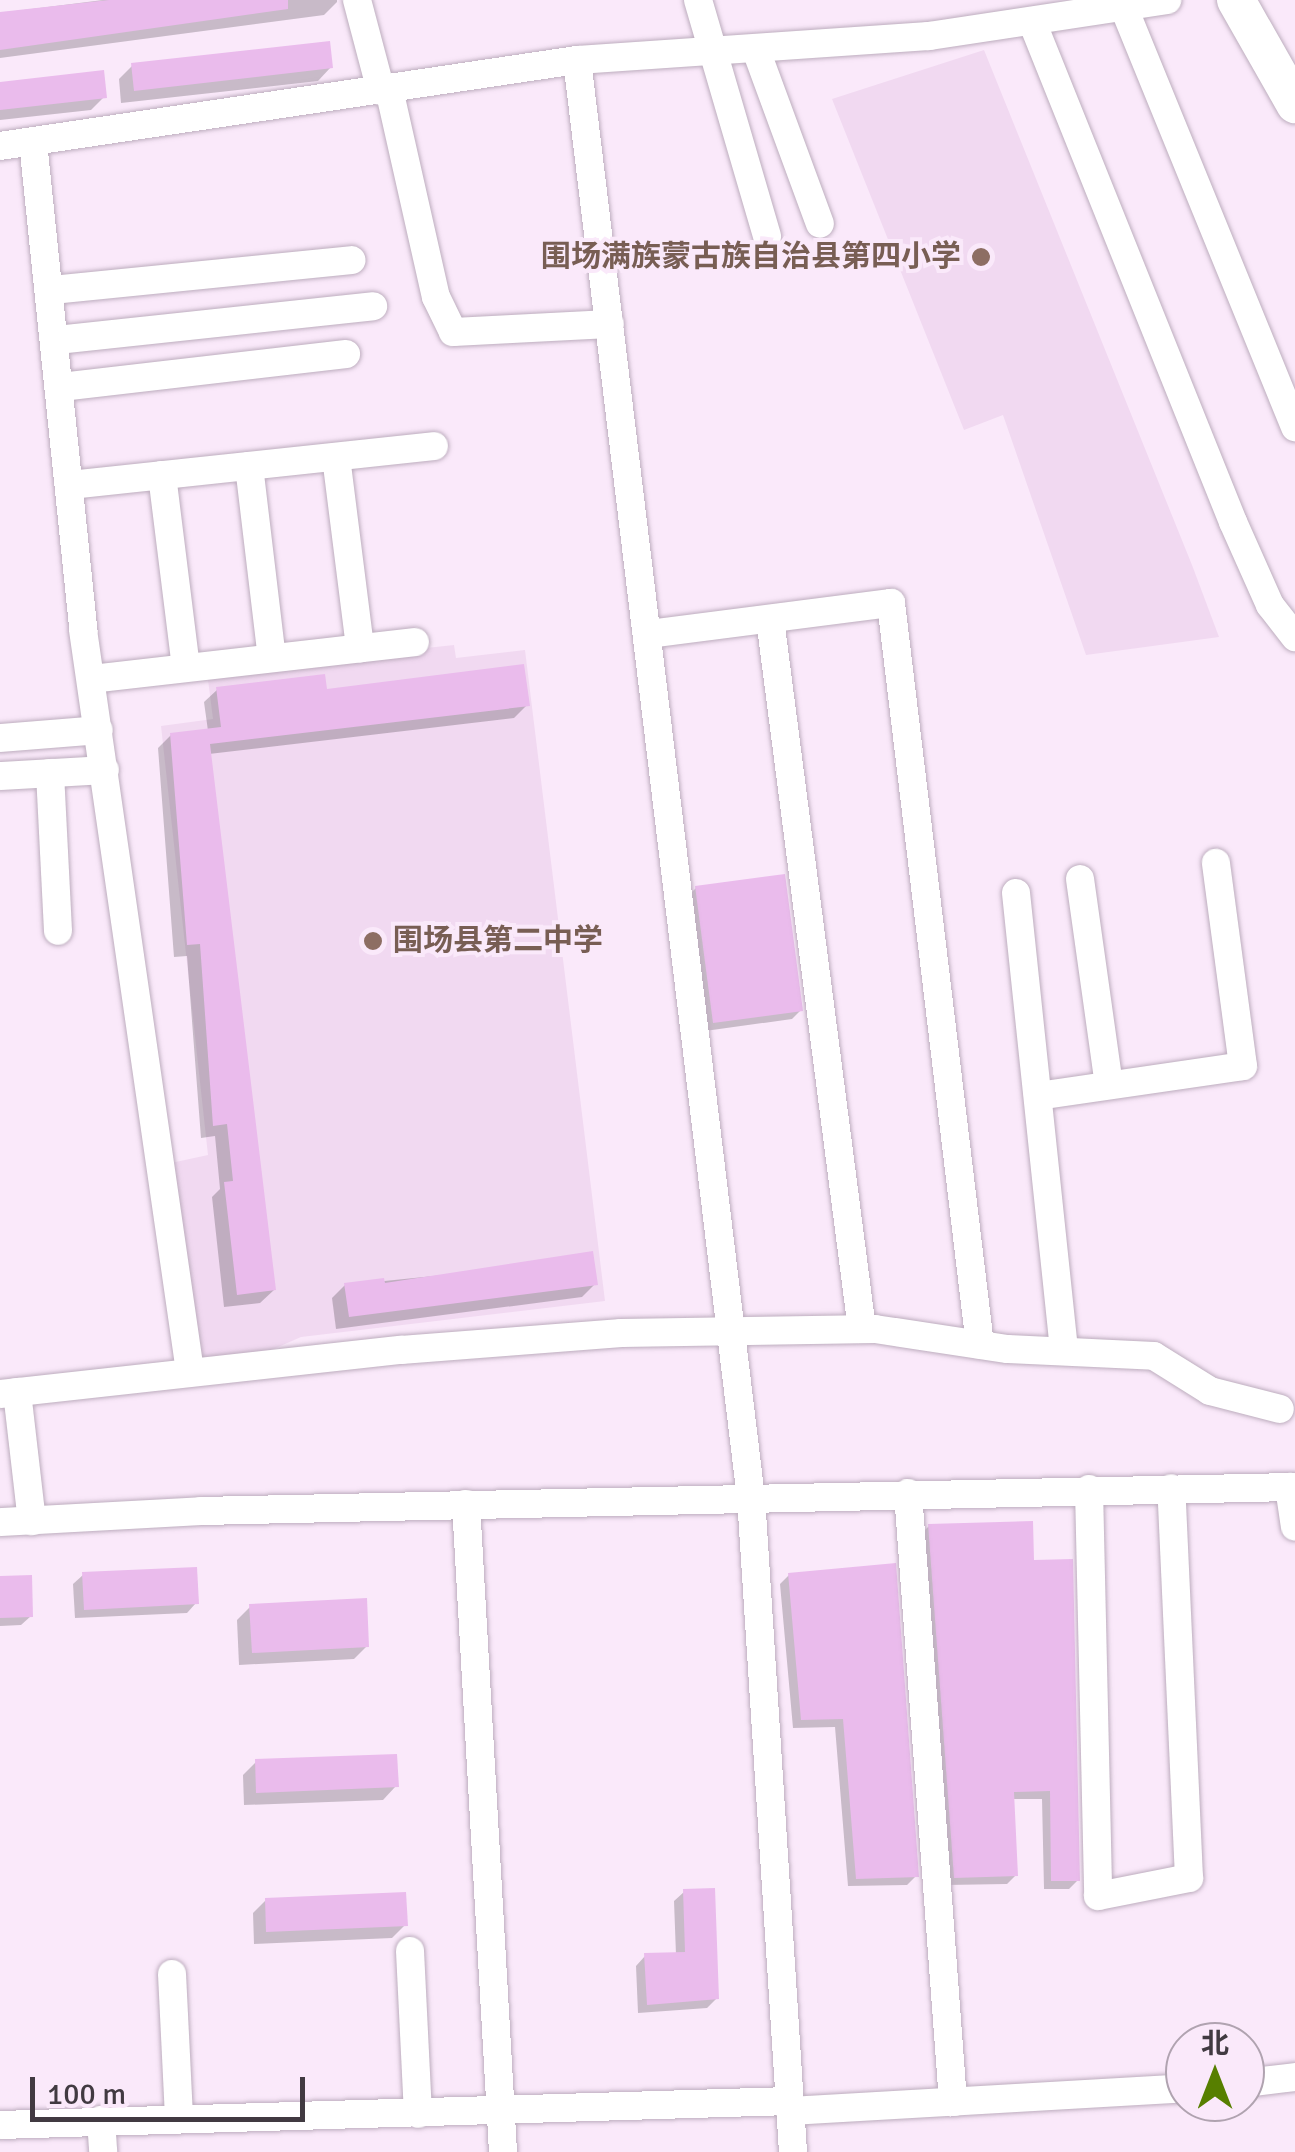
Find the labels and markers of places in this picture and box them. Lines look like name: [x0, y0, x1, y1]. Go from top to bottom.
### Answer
place label: 围场满族蒙古族自治县第四小学: [541, 239, 961, 275]
marker: 围场满族蒙古族自治县第四小学: [970, 246, 992, 268]
place label: 围场县第二中学: [393, 923, 603, 959]
marker: 围场县第二中学: [362, 930, 384, 952]

